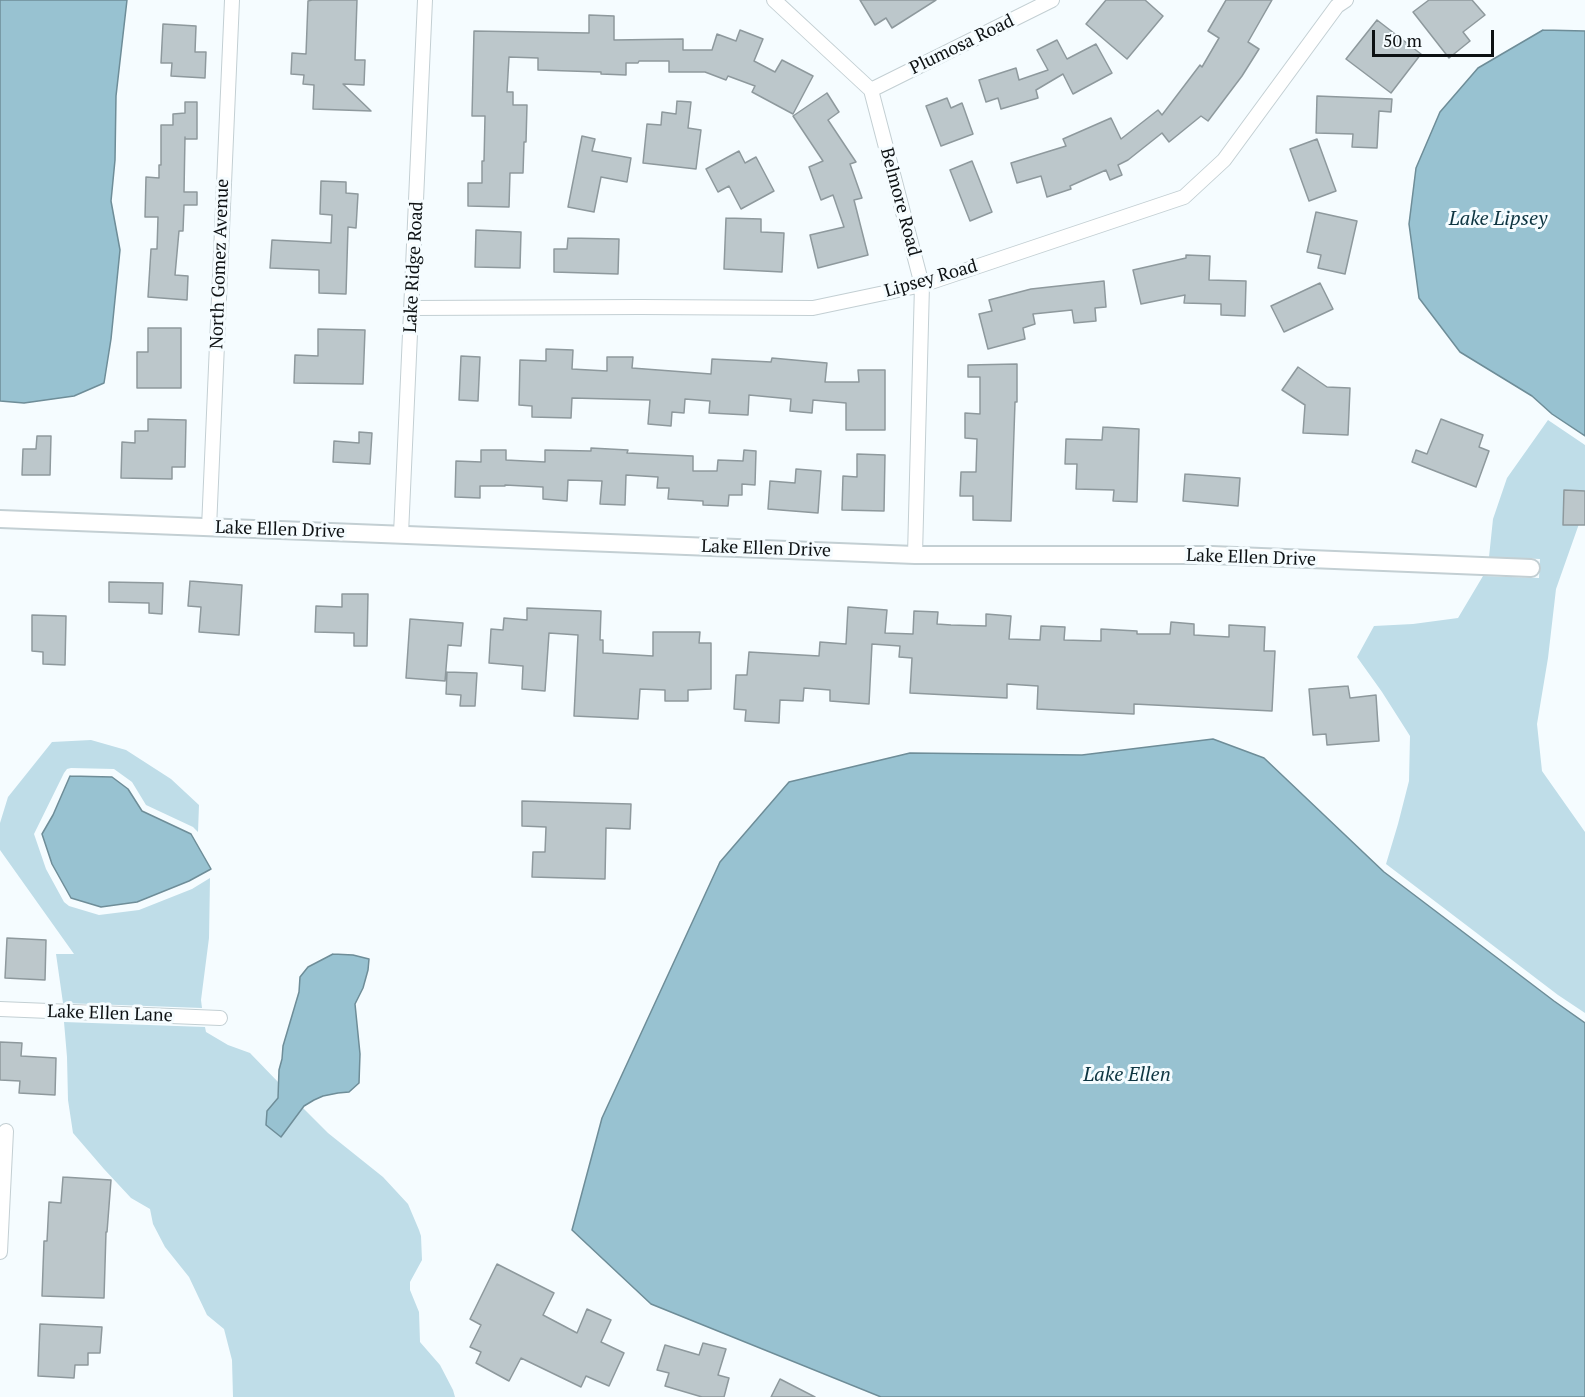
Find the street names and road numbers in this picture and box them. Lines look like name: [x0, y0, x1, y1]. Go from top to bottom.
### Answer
street label: Plumosa Road: [906, 10, 1018, 80]
street label: Belmore Road: [875, 145, 925, 259]
street label: North Gomez Avenue: [206, 178, 234, 350]
street label: Lake Ridge Road: [400, 201, 428, 333]
street label: Lipsey Road: [882, 255, 980, 303]
street label: Lake Ellen Drive: [215, 517, 345, 543]
street label: Lake Ellen Drive: [701, 536, 831, 562]
street label: Lake Ellen Drive: [1186, 545, 1316, 571]
street label: Lake Ellen Lane: [47, 1001, 173, 1027]

